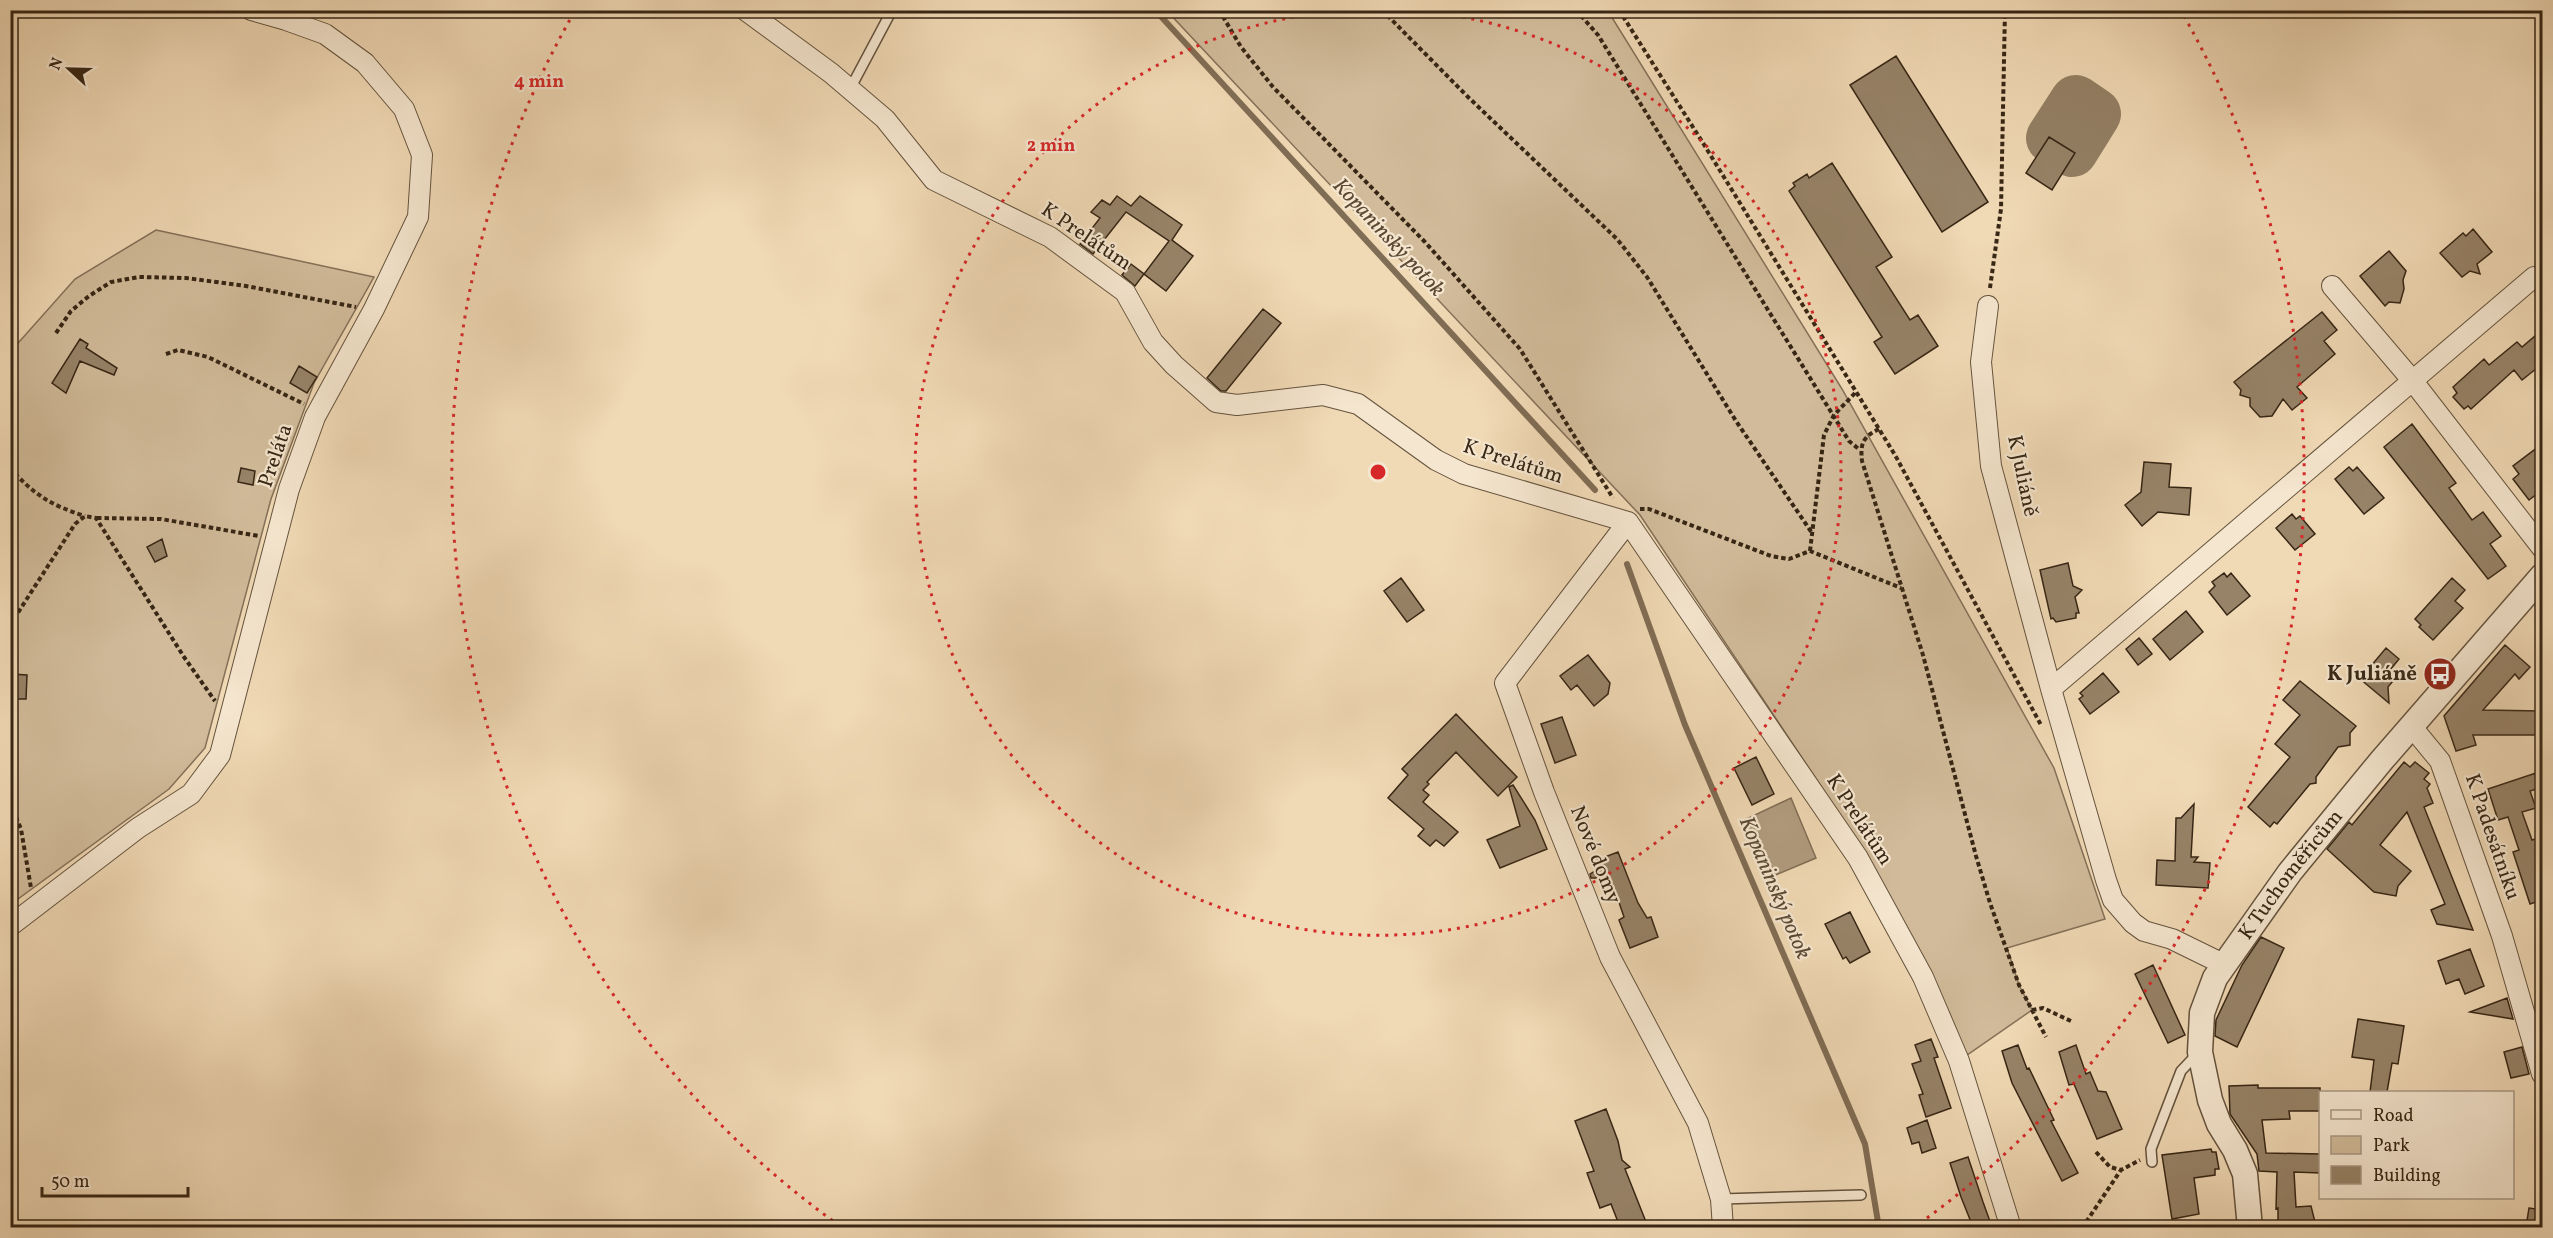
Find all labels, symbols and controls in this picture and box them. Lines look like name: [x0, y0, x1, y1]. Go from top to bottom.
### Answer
north arrow: [39, 39, 99, 99]
text: N: [45, 54, 69, 74]
text: 4 min: [514, 70, 564, 95]
text: 2 min: [1027, 134, 1075, 159]
water label: Kopaninský potok: [1325, 172, 1451, 304]
street label: K Prelátům: [1035, 196, 1137, 278]
street label: Preláta: [252, 420, 300, 492]
street label: K Prelátům: [1459, 432, 1567, 492]
street label: K Juliáně: [1999, 433, 2045, 520]
centre of rings: [1368, 462, 1388, 482]
bus stop icon: K Juliáně: [2422, 656, 2458, 692]
place label: K Juliáně: [2327, 660, 2417, 689]
street label: K Prelátům: [1819, 769, 1899, 871]
street label: K Padesátníku: [2457, 770, 2527, 904]
street label: Nové domy: [1562, 801, 1628, 909]
street label: K Tuchoměřicům: [2232, 803, 2350, 946]
water label: Kopaninský potok: [1730, 812, 1818, 964]
legend: [2319, 1091, 2514, 1199]
text: Road: [2373, 1104, 2414, 1129]
text: Park: [2373, 1134, 2410, 1159]
scale bar: [42, 1160, 188, 1198]
text: Building: [2373, 1164, 2441, 1189]
text: 50 m: [51, 1170, 90, 1195]

